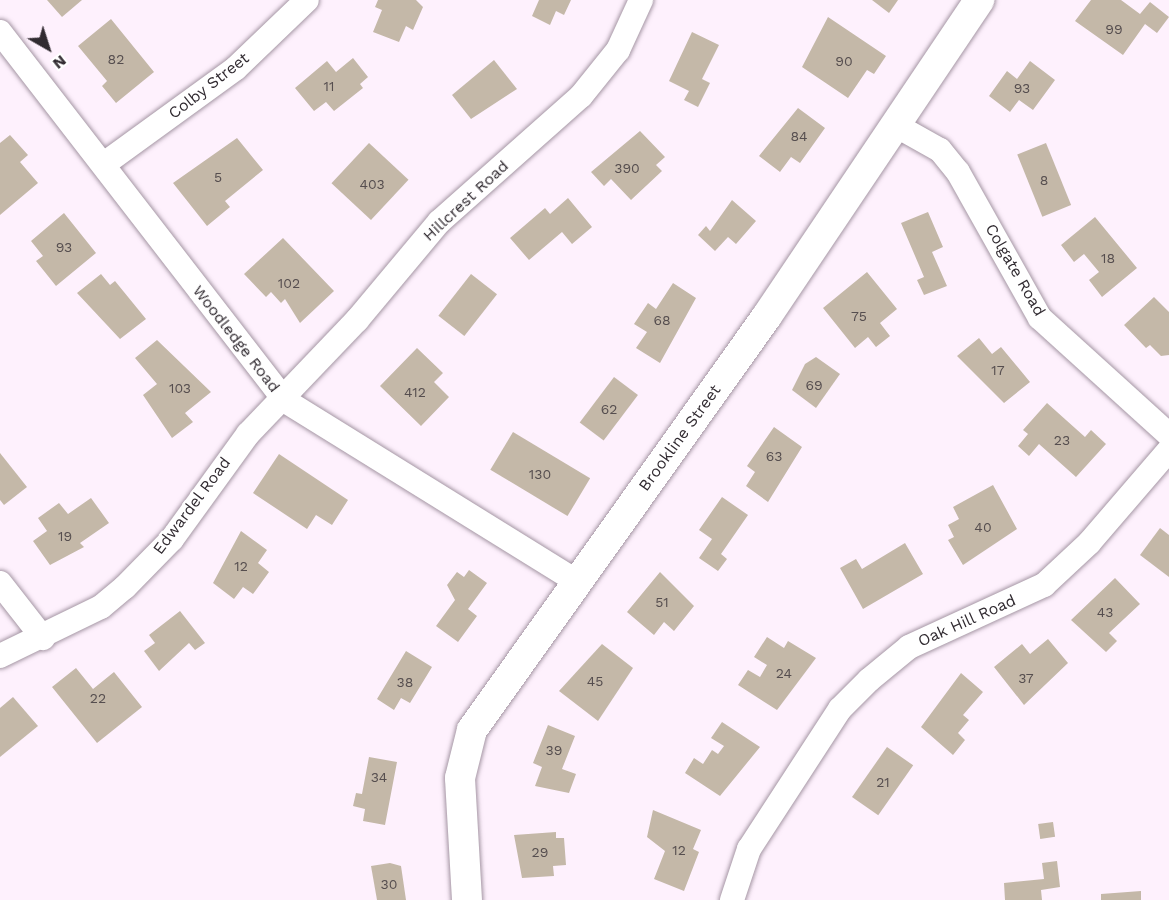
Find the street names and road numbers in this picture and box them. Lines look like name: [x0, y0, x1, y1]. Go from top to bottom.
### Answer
street label: Colby Street: [165, 49, 253, 123]
street label: Hillcrest Road: [419, 157, 513, 245]
street label: Colgate Road: [981, 221, 1049, 319]
street label: Woodledge Road: [188, 282, 284, 396]
street label: Brookline Street: [635, 381, 725, 495]
street label: Edwardel Road: [149, 453, 235, 559]
street label: Oak Hill Road: [915, 591, 1019, 651]

